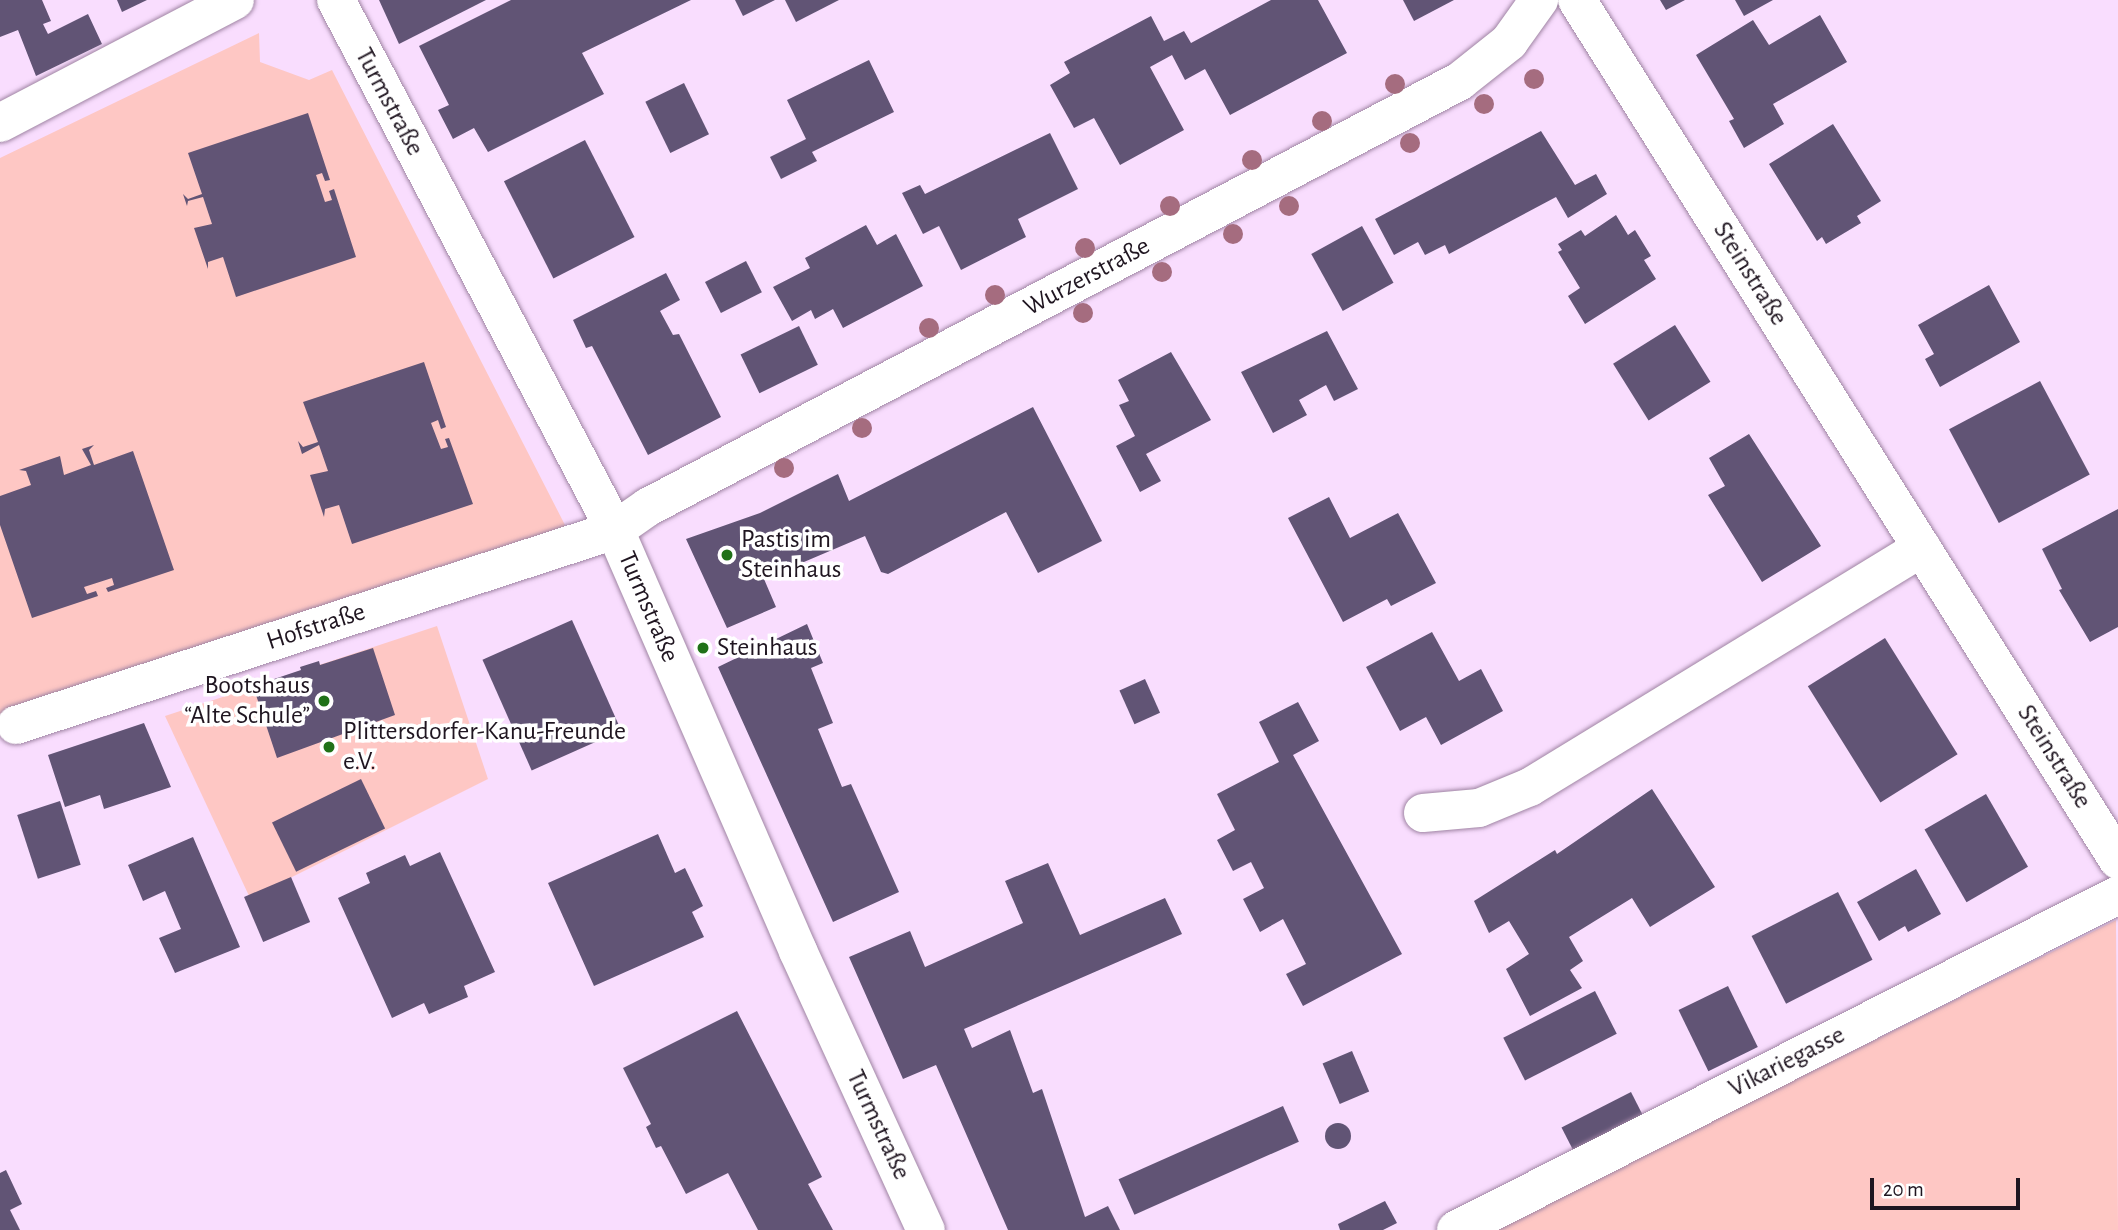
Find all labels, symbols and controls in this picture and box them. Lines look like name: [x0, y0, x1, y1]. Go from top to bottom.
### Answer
street label: Turmstraße: [348, 43, 430, 161]
street label: Steinstraße: [1706, 216, 1794, 332]
street label: Wurzerstraße: [1019, 231, 1155, 323]
place label: Pastis im Steinhaus: [741, 524, 841, 586]
street label: Turmstraße: [611, 547, 685, 667]
marker: Pastis im Steinhaus: [719, 547, 735, 563]
street label: Hofstraße: [263, 596, 369, 658]
place label: Steinhaus: [717, 632, 817, 664]
marker: Steinhaus: [695, 640, 711, 656]
place label: Bootshaus “Alte Schule”: [184, 670, 310, 732]
marker: Bootshaus “Alte Schule”: [316, 693, 332, 709]
street label: Steinstraße: [2010, 699, 2098, 815]
place label: Plittersdorfer-Kanu-Freunde e.V.: [343, 716, 626, 778]
marker: Plittersdorfer-Kanu-Freunde e.V.: [321, 739, 337, 755]
street label: Vikariegasse: [1724, 1019, 1850, 1105]
street label: Turmstraße: [839, 1065, 917, 1185]
scale bar: [1873, 1164, 2024, 1208]
text: 20 m: [1883, 1179, 1924, 1200]

